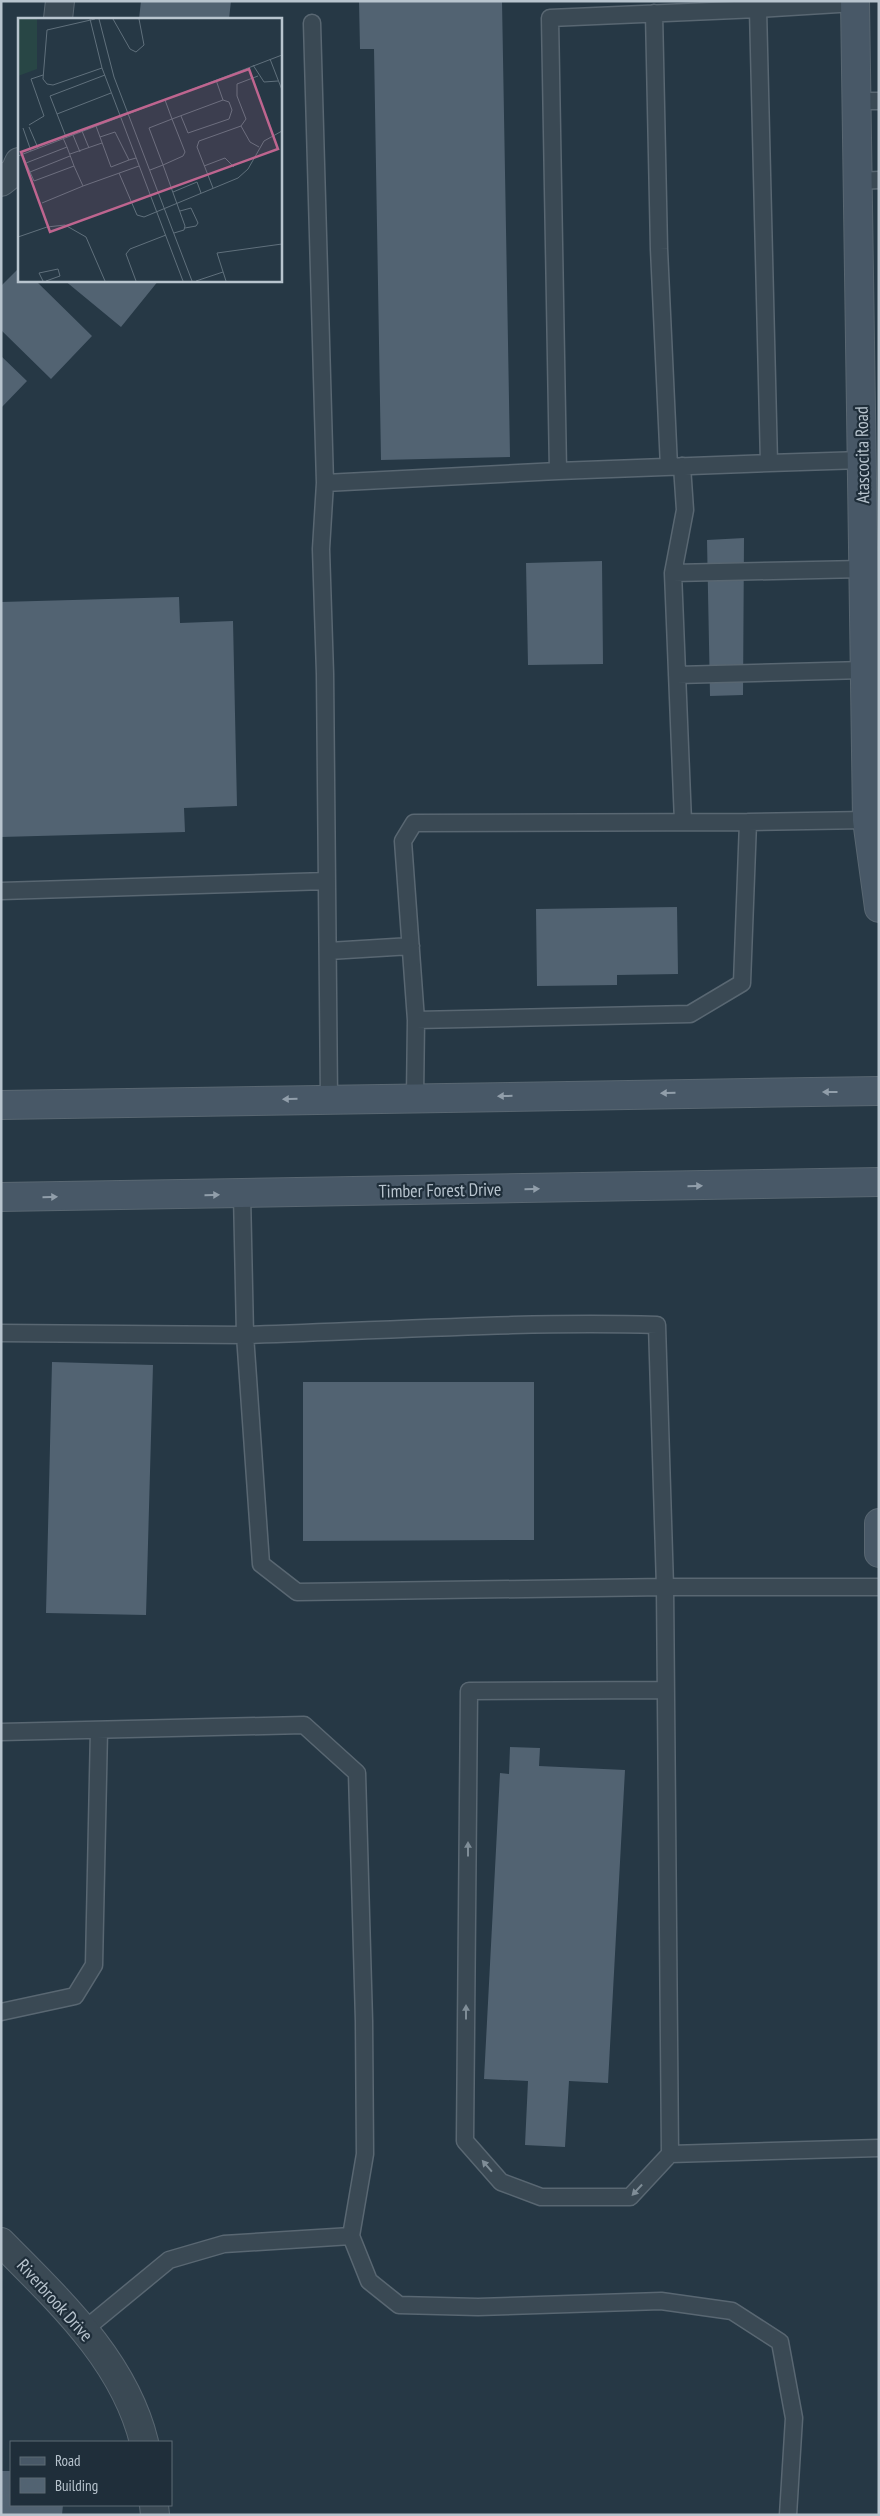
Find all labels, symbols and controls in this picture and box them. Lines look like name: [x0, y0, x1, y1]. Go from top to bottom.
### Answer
inset map: [18, 18, 281, 281]
street label: Atascocita Road: [850, 406, 874, 504]
one-way arrow: [822, 1088, 838, 1096]
one-way arrow: [659, 1090, 675, 1098]
one-way arrow: [497, 1092, 513, 1100]
one-way arrow: [282, 1096, 298, 1104]
street label: Timber Forest Drive: [378, 1177, 502, 1203]
one-way arrow: [687, 1182, 703, 1190]
one-way arrow: [525, 1185, 541, 1193]
one-way arrow: [205, 1190, 221, 1198]
one-way arrow: [42, 1192, 58, 1200]
one-way arrow: [464, 1841, 472, 1857]
one-way arrow: [462, 2004, 470, 2020]
one-way arrow: [482, 2160, 493, 2173]
one-way arrow: [631, 2184, 643, 2196]
street label: Riverbrook Drive: [12, 2254, 98, 2346]
legend: [10, 2441, 172, 2506]
text: Road: [55, 2451, 81, 2470]
text: Building: [55, 2476, 98, 2495]

